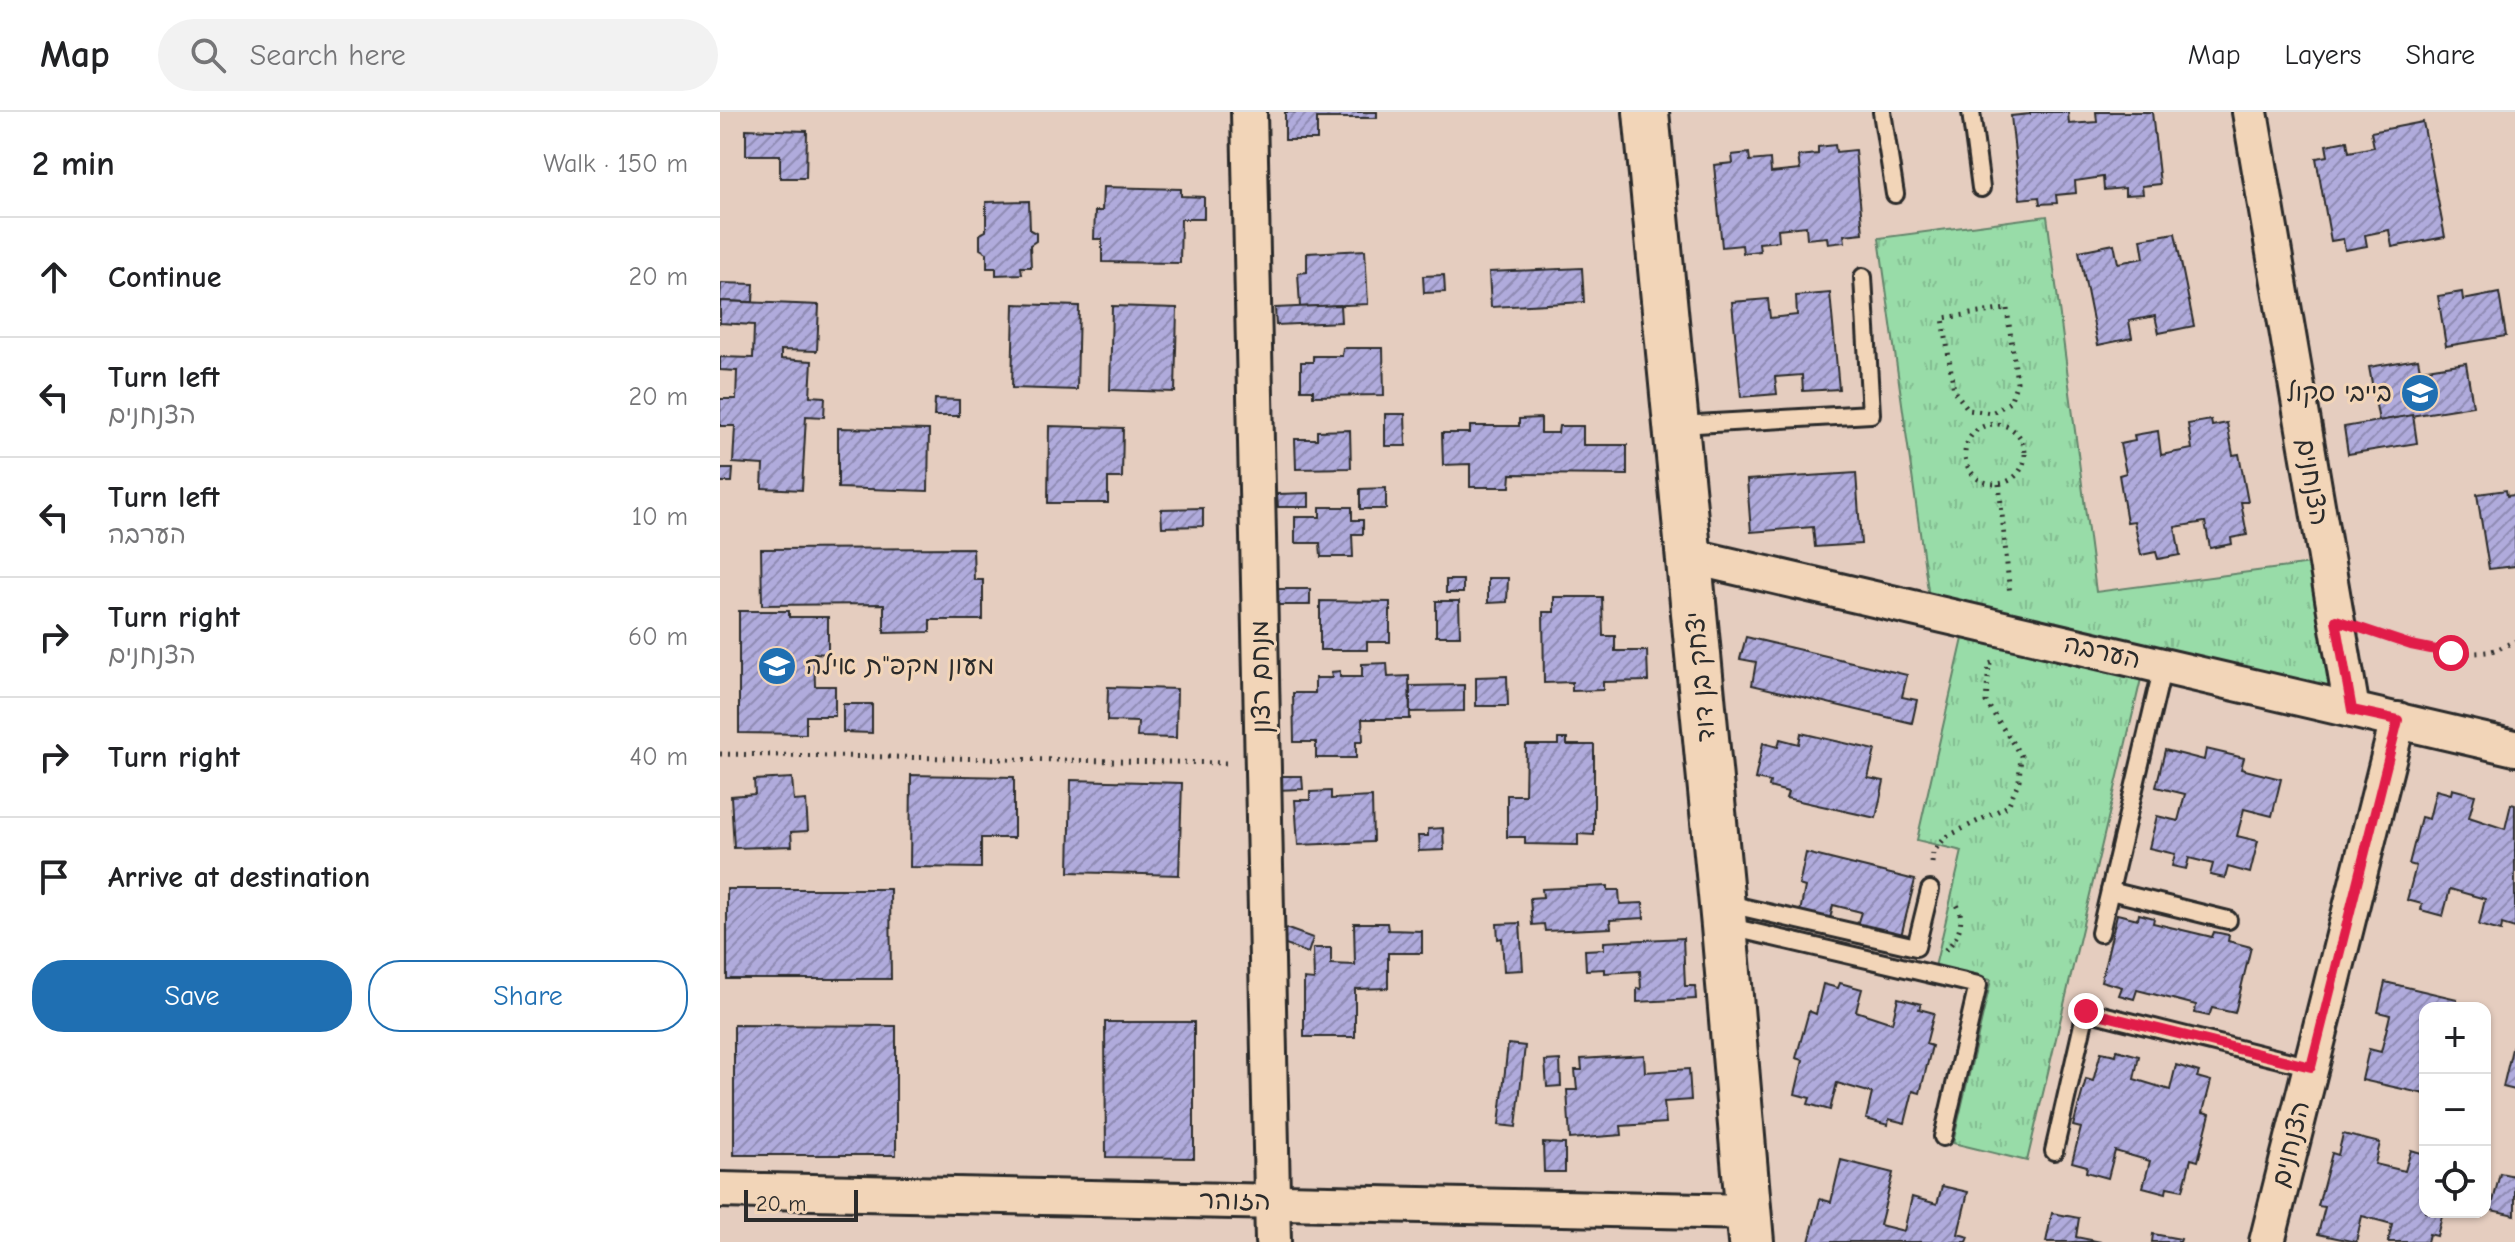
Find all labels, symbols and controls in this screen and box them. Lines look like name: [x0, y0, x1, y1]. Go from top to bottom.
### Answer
search box: [158, 19, 718, 91]
text: Map: [40, 33, 110, 77]
icon: search: [186, 33, 230, 77]
text: Search here: [250, 38, 406, 73]
text: Map: [2188, 39, 2241, 71]
text: Layers: [2285, 39, 2361, 71]
text: Share: [2405, 39, 2475, 71]
text: 2 min: [32, 144, 115, 184]
text: Walk · 150 m: [543, 149, 688, 179]
icon: ahead: [32, 255, 76, 299]
text: Continue: [108, 260, 222, 295]
text: 20 m: [628, 262, 688, 292]
text: Turn left: [108, 360, 220, 395]
school or university icon: בייבי סקול: [2399, 372, 2441, 414]
icon: left: [32, 375, 76, 419]
place label: בייבי סקול: [2286, 378, 2392, 408]
text: 20 m: [628, 382, 688, 412]
text: הצנחנים: [108, 400, 196, 430]
street label: הצנחנים: [2290, 436, 2334, 528]
text: Turn left: [108, 480, 220, 515]
icon: left: [32, 495, 76, 539]
text: 10 m: [632, 502, 688, 532]
text: הערבה: [108, 520, 186, 550]
text: Turn right: [108, 600, 240, 635]
street label: יצחק בן דוד: [1680, 610, 1722, 744]
icon: right: [32, 615, 76, 659]
street label: מנחם רצון: [1245, 620, 1277, 734]
text: 60 m: [628, 622, 688, 652]
street label: הערבה: [2061, 629, 2143, 675]
route start: [2433, 635, 2469, 671]
text: הצנחנים: [108, 640, 196, 670]
school or university icon: מעון מקפ"ת אילה: [756, 645, 798, 687]
place label: מעון מקפ"ת אילה: [805, 651, 994, 681]
icon: right: [32, 735, 76, 779]
text: Turn right: [108, 740, 240, 775]
text: 40 m: [629, 742, 688, 772]
icon: arrive: [32, 855, 76, 899]
text: Arrive at destination: [108, 860, 370, 895]
button: Save: [32, 960, 352, 1032]
button: Share: [368, 960, 688, 1032]
route end: [2068, 993, 2104, 1029]
map controls: [2419, 1002, 2491, 1218]
button: +: [2419, 1002, 2491, 1074]
button: −: [2419, 1074, 2491, 1146]
street label: הצנחנים: [2266, 1098, 2316, 1190]
button: locate: [2419, 1146, 2491, 1218]
street label: הזוהר: [1199, 1185, 1271, 1217]
scale bar: [744, 1186, 858, 1222]
text: 20 m: [756, 1191, 806, 1217]

